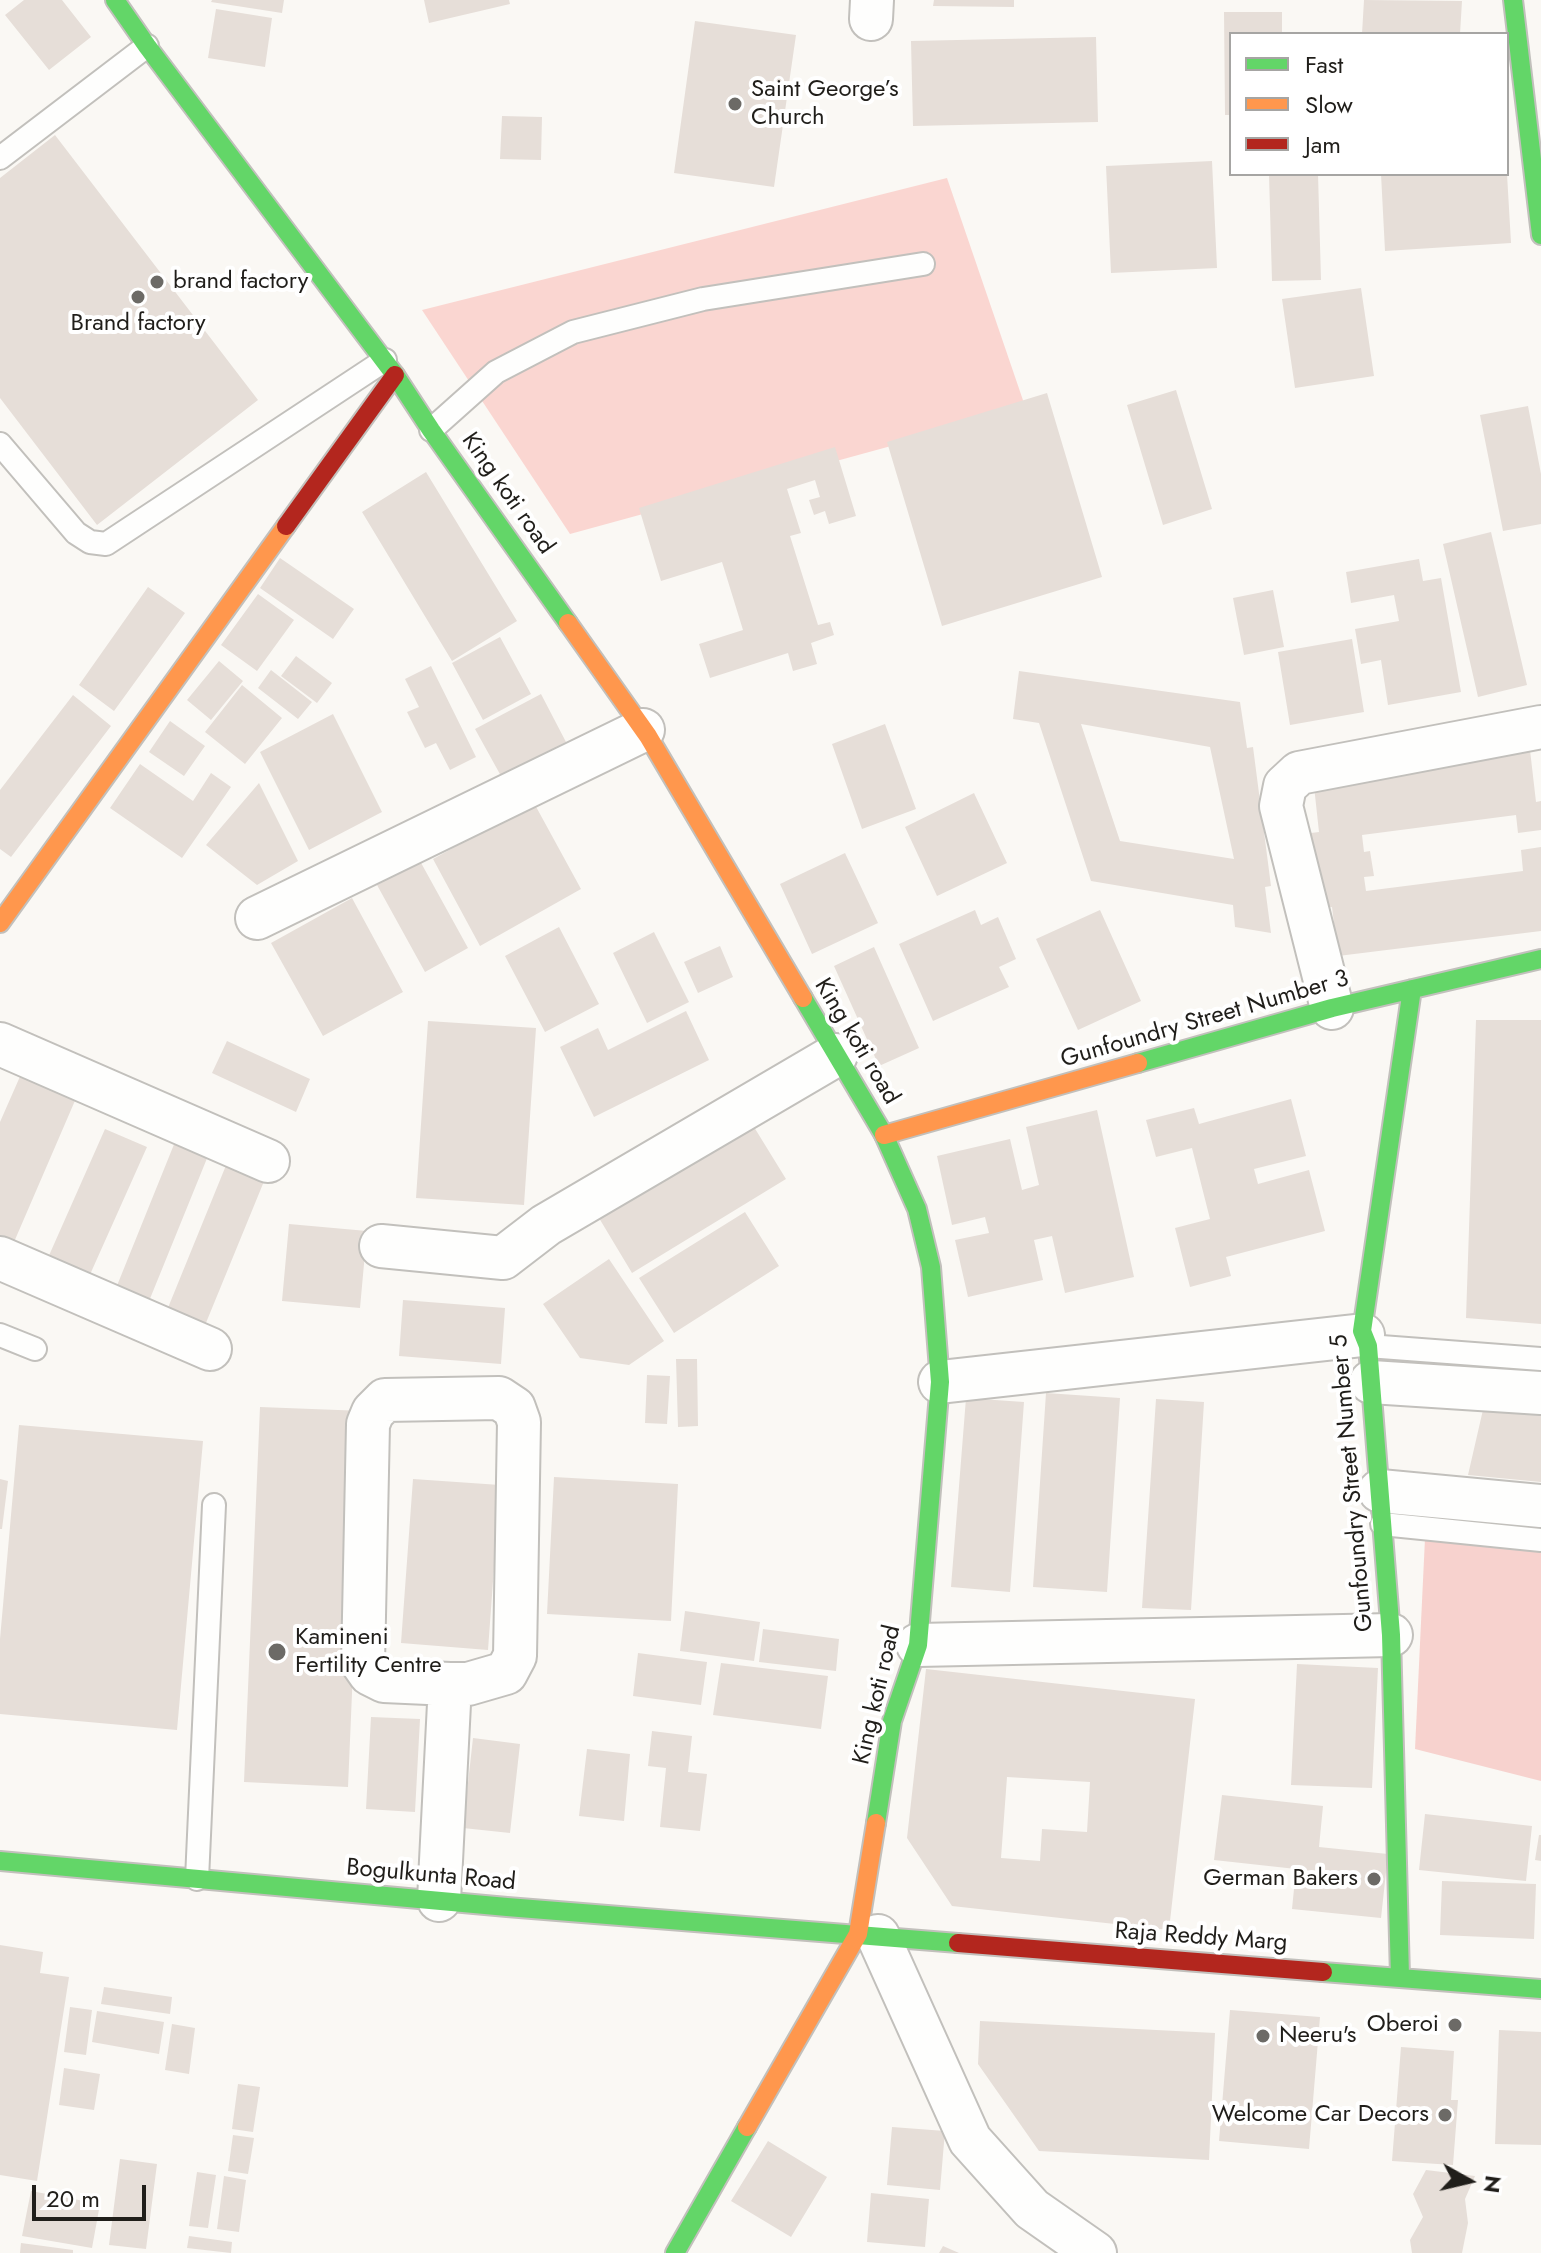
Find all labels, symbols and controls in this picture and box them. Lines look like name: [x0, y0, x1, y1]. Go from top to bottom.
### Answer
legend: [1229, 32, 1509, 176]
text: Fast: [1305, 47, 1343, 82]
place label: Saint George’s Church: [751, 76, 899, 132]
text: Slow: [1305, 87, 1353, 122]
marker: Saint George’s Church: [726, 95, 744, 113]
text: Jam: [1305, 127, 1341, 162]
place label: brand factory: [173, 268, 308, 296]
marker: brand factory: [148, 273, 166, 291]
marker: Brand factory: [129, 288, 147, 306]
place label: Brand factory: [71, 310, 205, 338]
street label: King koti road: [454, 428, 560, 560]
street label: Gunfoundry Street Number 3: [1058, 965, 1352, 1075]
street label: King koti road: [807, 974, 905, 1110]
street label: Gunfoundry Street Number 5: [1326, 1333, 1380, 1633]
street label: King koti road: [848, 1623, 908, 1767]
place label: Kamineni Fertility Centre: [295, 1624, 442, 1680]
marker: Kamineni Fertility Centre: [266, 1641, 288, 1663]
street label: Bogulkunta Road: [345, 1854, 517, 1898]
place label: German Bakers: [1203, 1865, 1358, 1893]
marker: German Bakers: [1365, 1870, 1383, 1888]
street label: Raja Reddy Marg: [1114, 1918, 1288, 1958]
place label: Oberoi: [1367, 2011, 1439, 2039]
marker: Oberoi: [1446, 2016, 1464, 2034]
place label: Neeru's: [1279, 2022, 1357, 2050]
marker: Neeru's: [1254, 2027, 1272, 2045]
place label: Welcome Car Decors: [1212, 2101, 1429, 2129]
marker: Welcome Car Decors: [1436, 2106, 1454, 2124]
north arrow: [1429, 2141, 1509, 2221]
scale bar: [36, 2169, 150, 2219]
text: N: [1476, 2173, 1510, 2195]
text: 20 m: [46, 2181, 100, 2216]

